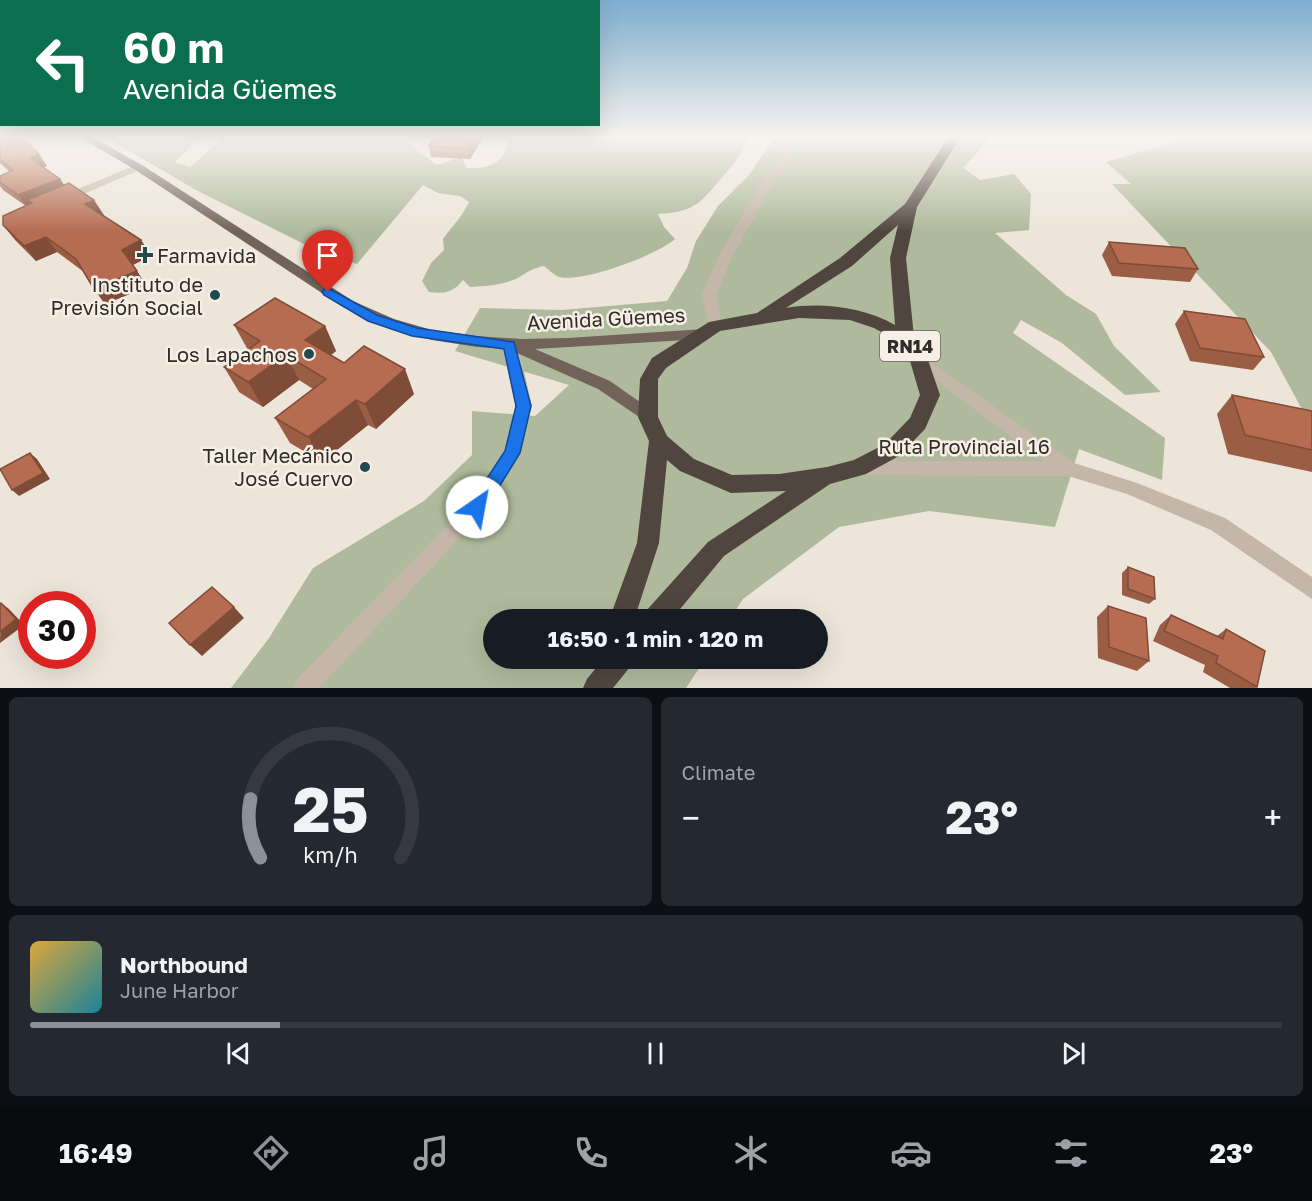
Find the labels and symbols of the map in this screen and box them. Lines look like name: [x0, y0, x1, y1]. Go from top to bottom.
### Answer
pin: [302, 230, 353, 292]
place label: Farmavida: [157, 243, 256, 267]
marker: Farmavida: [138, 248, 152, 262]
place label: Instituto de Previsión Social: [51, 272, 203, 319]
marker: Instituto de Previsión Social: [208, 288, 222, 302]
street label: Avenida Güemes: [526, 302, 686, 334]
road number: RN14: [880, 331, 940, 361]
place label: Los Lapachos: [166, 342, 297, 366]
marker: Los Lapachos: [302, 347, 316, 361]
street label: Ruta Provincial 16: [878, 434, 1050, 458]
place label: Taller Mecánico José Cuervo: [203, 443, 353, 490]
marker: Taller Mecánico José Cuervo: [358, 460, 372, 474]
position arrow: [445, 475, 509, 539]
speed limit sign: 30: [18, 591, 96, 669]

